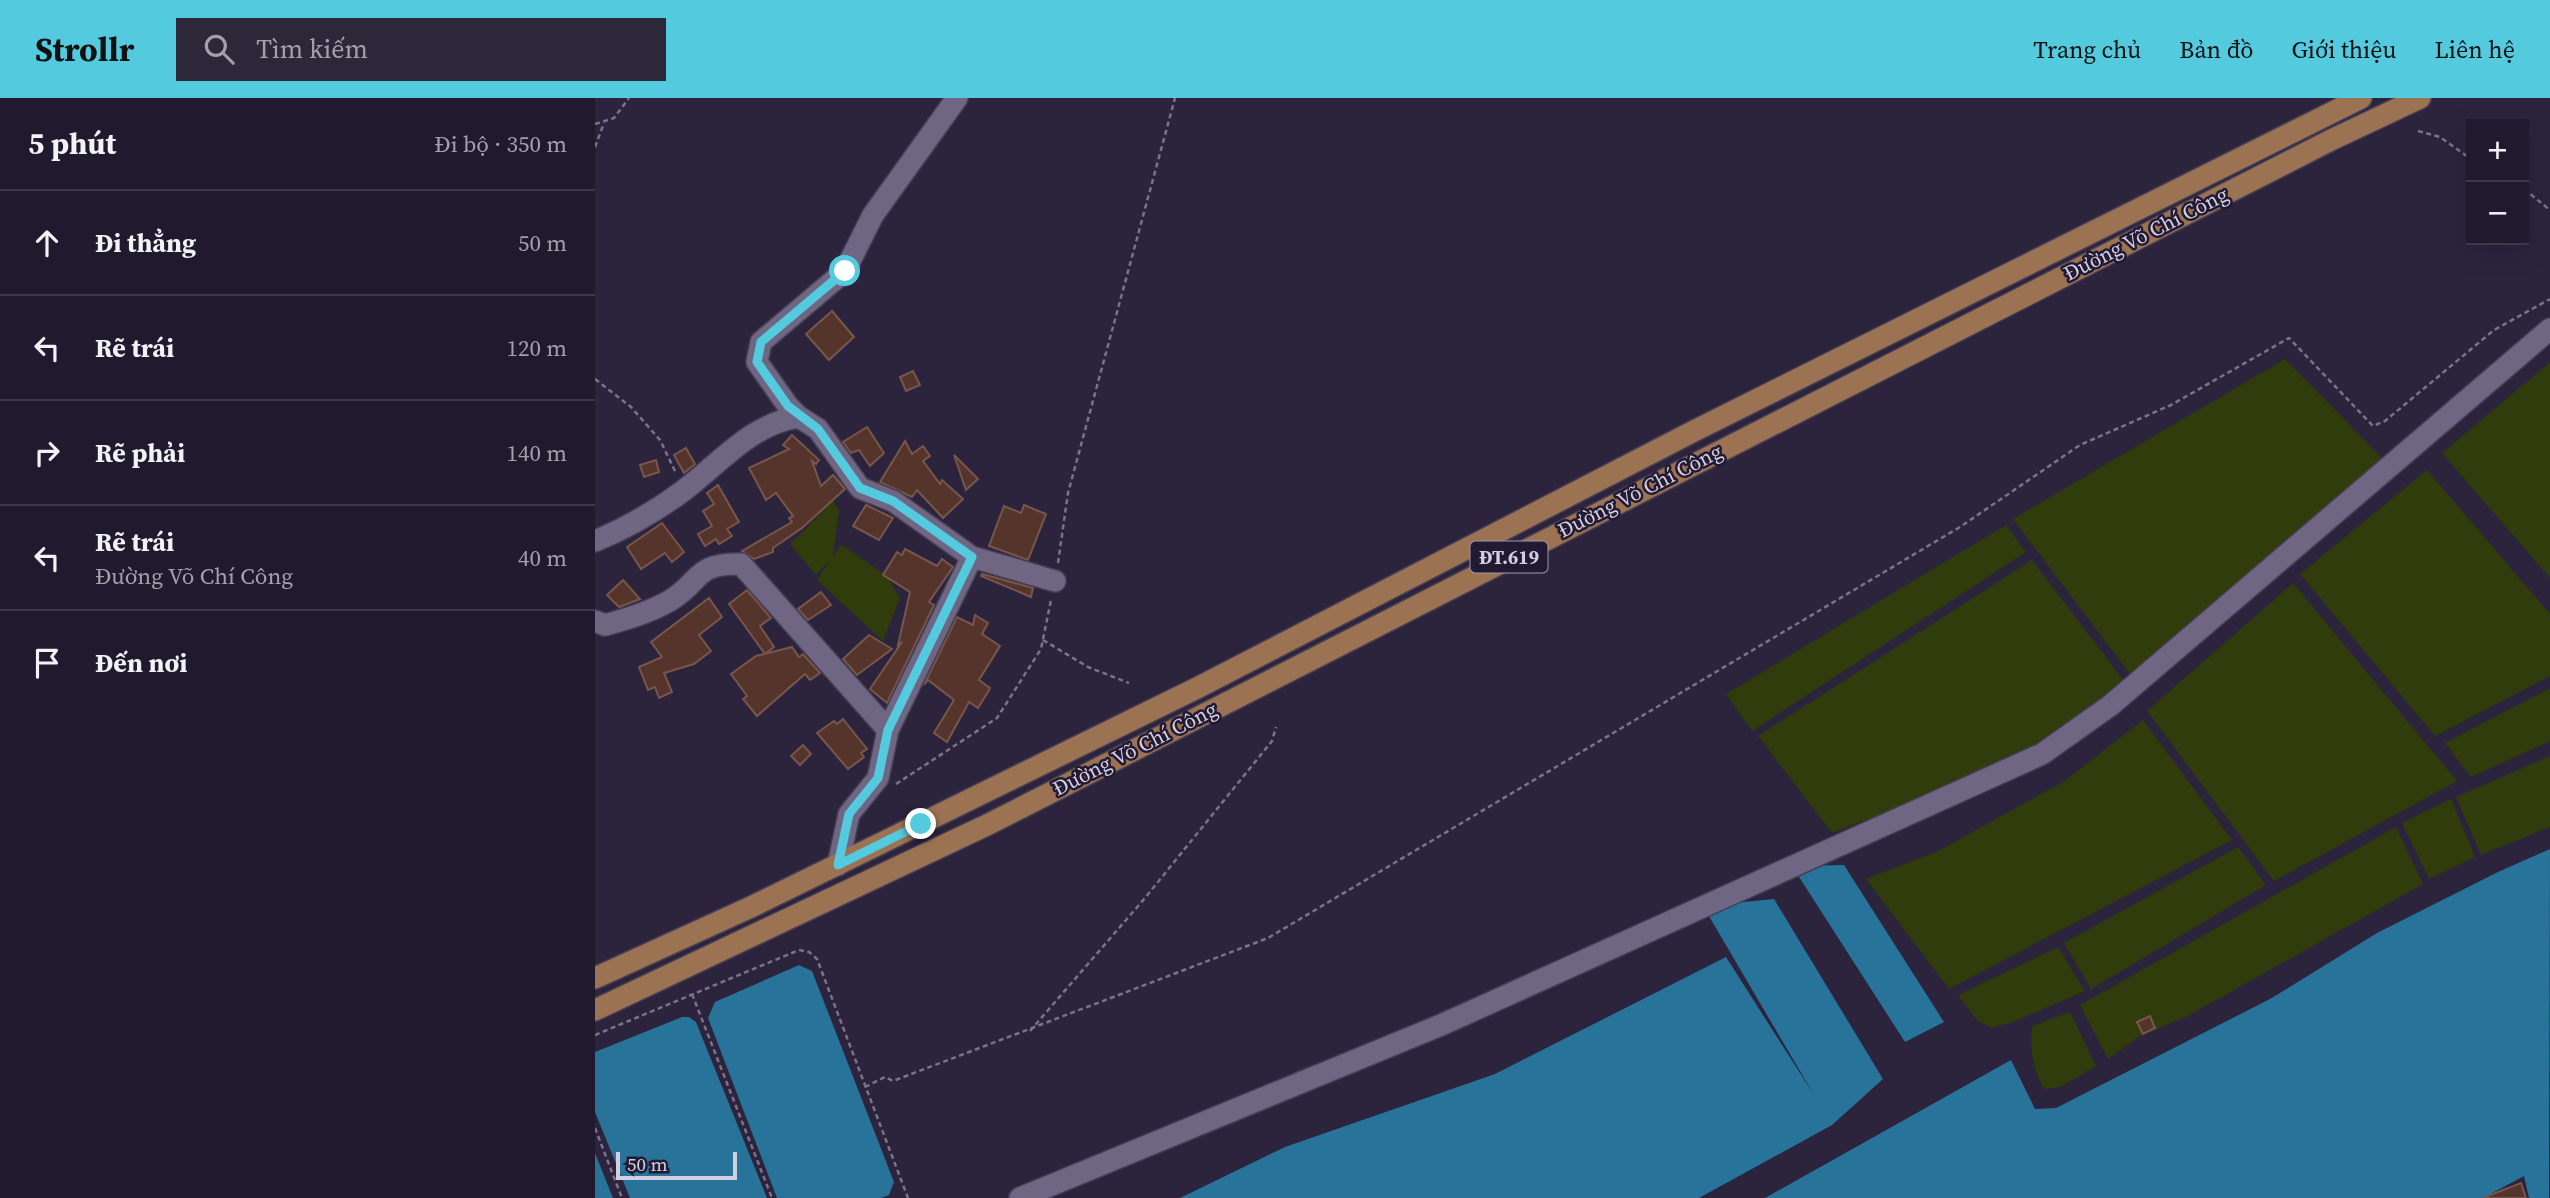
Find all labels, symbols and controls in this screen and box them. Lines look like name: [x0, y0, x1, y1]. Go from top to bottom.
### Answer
search box: [176, 18, 666, 81]
text: Strollr: [35, 27, 134, 72]
icon: search: [200, 30, 238, 68]
text: Tìm kiếm: [256, 31, 368, 67]
text: Trang chủ: [2033, 33, 2141, 66]
text: Bản đồ: [2179, 33, 2253, 66]
text: Giới thiệu: [2291, 33, 2397, 66]
text: Liên hệ: [2435, 33, 2515, 66]
map controls: [2466, 119, 2529, 245]
button: +: [2466, 119, 2529, 182]
text: 5 phút: [28, 123, 116, 164]
text: Đi bộ · 350 m: [434, 128, 567, 160]
street label: Đường Võ Chí Công: [2059, 179, 2233, 288]
button: −: [2466, 182, 2529, 245]
icon: ahead: [28, 224, 66, 262]
text: Đi thẳng: [95, 225, 196, 261]
text: 50 m: [518, 227, 567, 259]
route start: [829, 255, 860, 286]
icon: left: [28, 329, 66, 367]
text: Rẽ trái: [95, 330, 174, 366]
text: 120 m: [506, 332, 567, 364]
icon: right: [28, 434, 66, 472]
text: Rẽ phải: [95, 435, 185, 471]
street label: Đường Võ Chí Công: [1553, 436, 1727, 545]
text: 140 m: [506, 437, 567, 469]
text: Rẽ trái: [95, 524, 174, 560]
icon: left: [28, 539, 66, 577]
text: 40 m: [518, 542, 567, 574]
road number: ĐT.619: [1471, 542, 1548, 572]
text: Đường Võ Chí Công: [95, 560, 293, 592]
icon: arrive: [28, 644, 66, 682]
text: Đến nơi: [95, 645, 187, 681]
street label: Đường Võ Chí Công: [1048, 694, 1222, 803]
route end: [905, 808, 936, 839]
scale bar: [616, 1149, 737, 1181]
text: 50 m: [627, 1151, 668, 1177]

